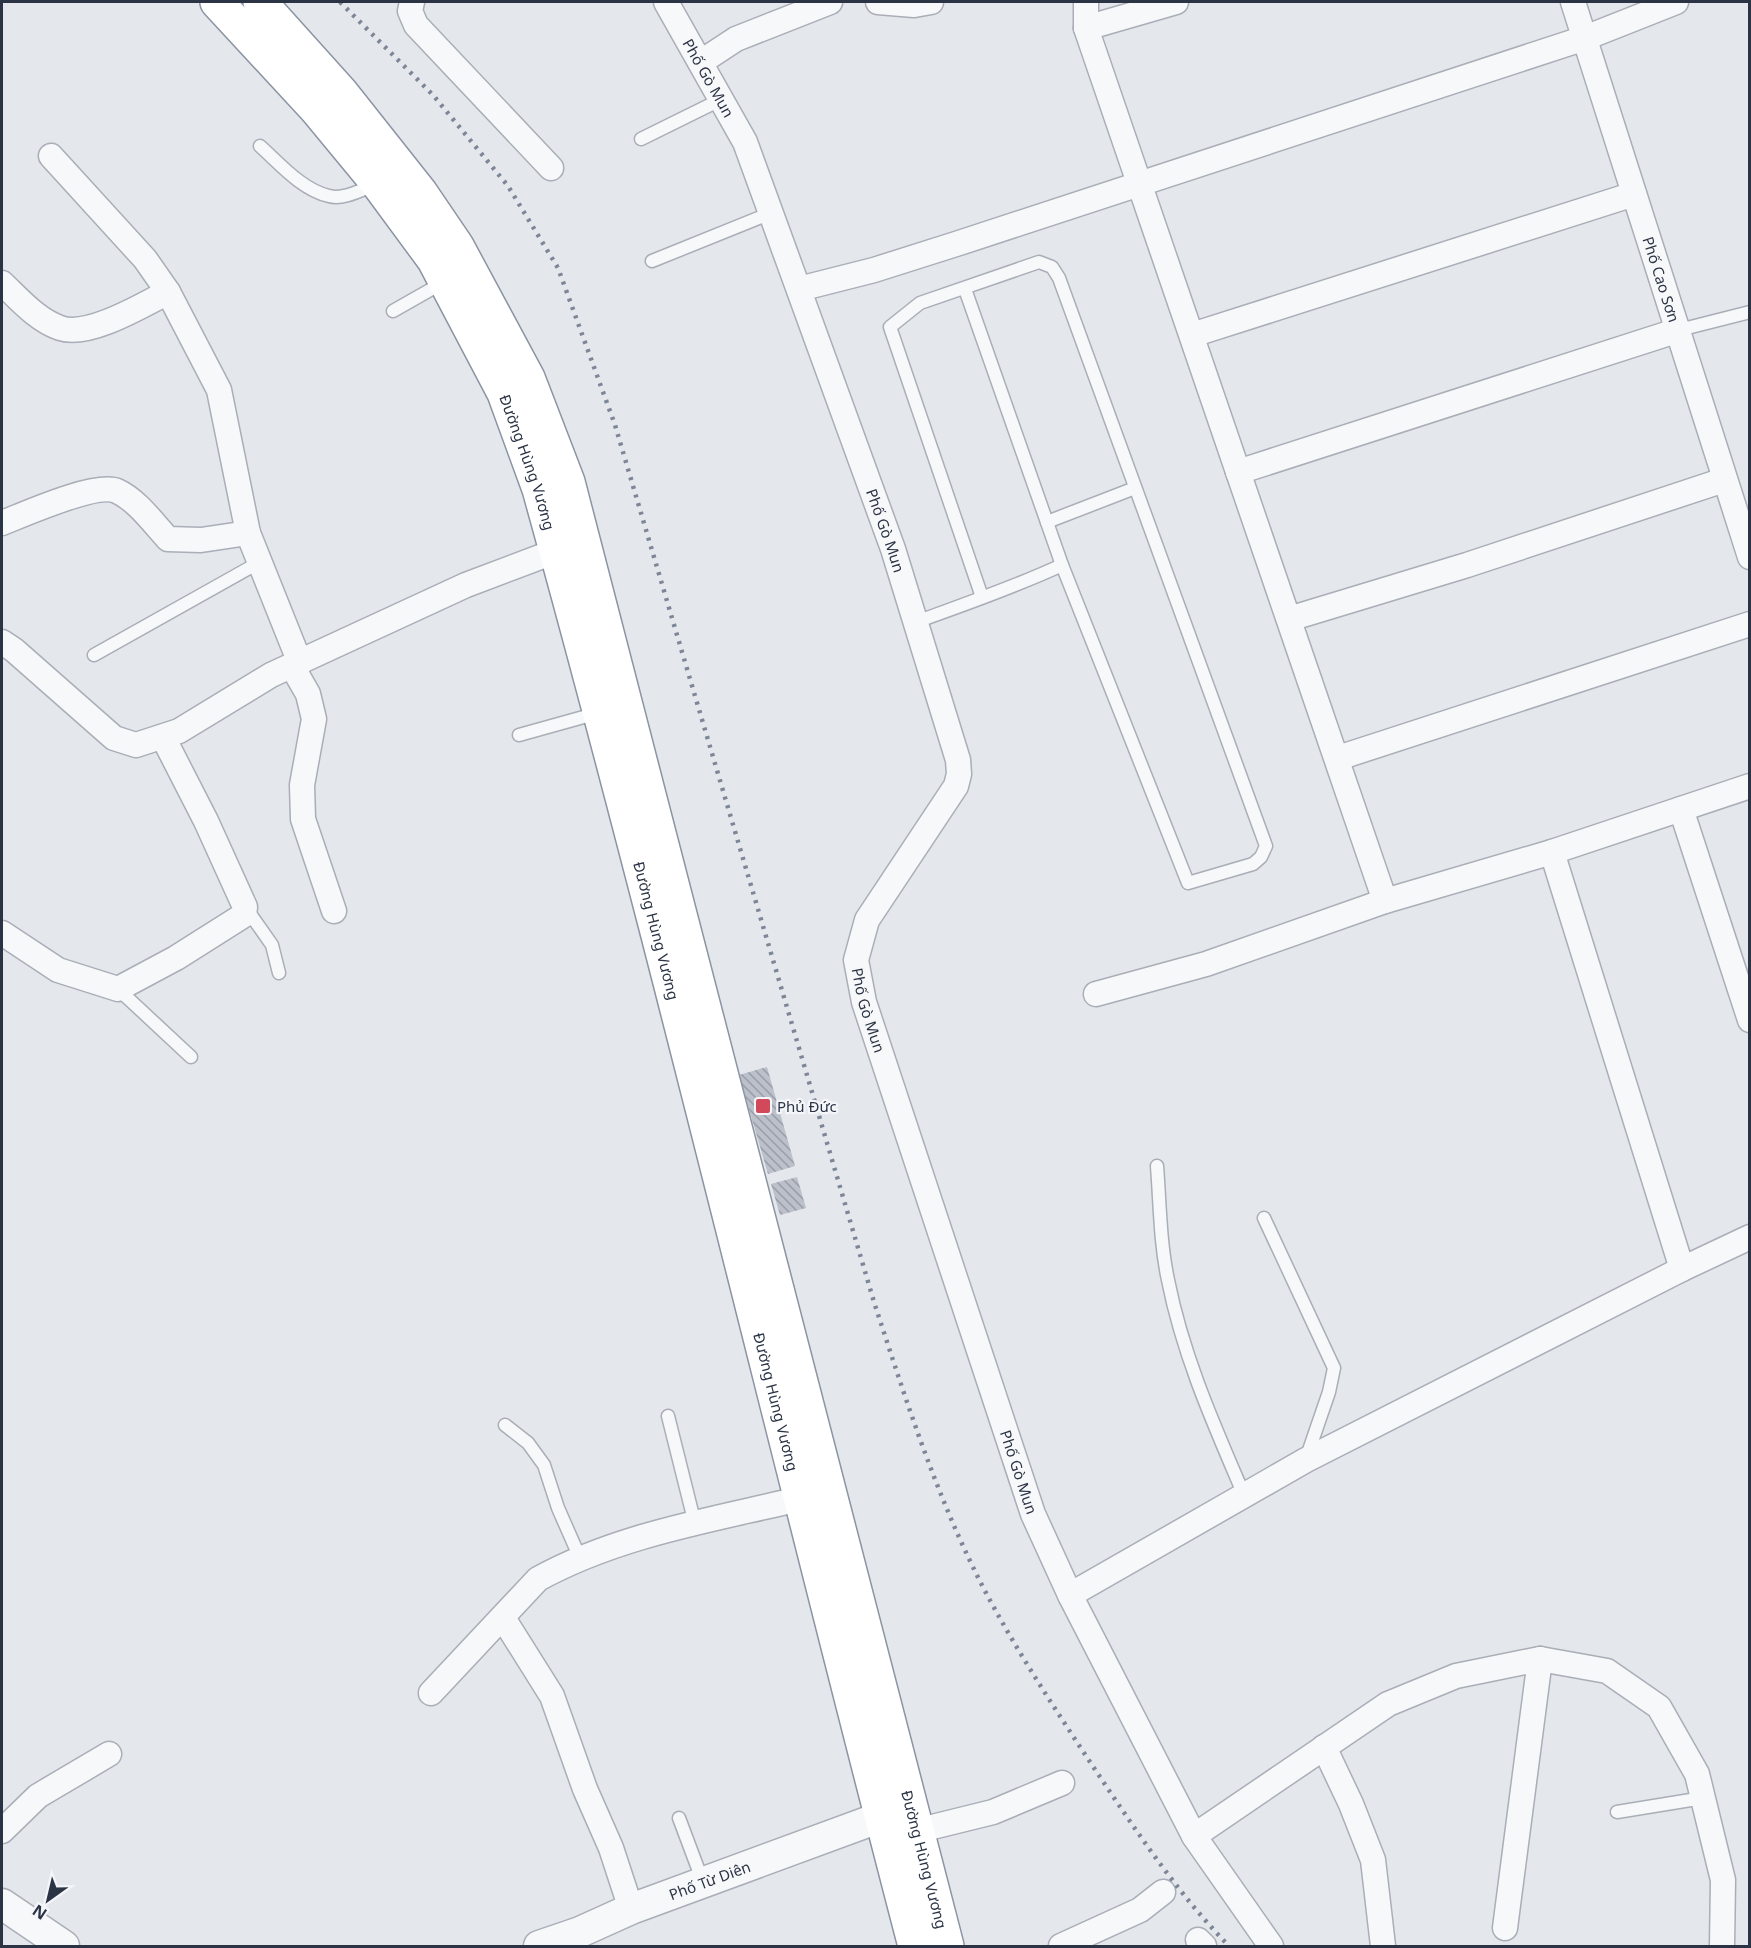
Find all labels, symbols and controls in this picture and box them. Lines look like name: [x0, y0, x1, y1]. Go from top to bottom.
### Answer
street label: Phố Gò Mun: [679, 35, 739, 121]
street label: Phố Cao Sơn: [1638, 234, 1684, 325]
street label: Đường Hùng Vương: [495, 392, 560, 532]
street label: Phố Gò Mun: [862, 486, 910, 575]
street label: Đường Hùng Vương: [629, 859, 684, 1002]
street label: Phố Gò Mun: [848, 966, 890, 1055]
place label: Phủ Đức: [777, 1096, 837, 1116]
marker: Phủ Đức: [754, 1097, 772, 1115]
street label: Đường Hùng Vương: [749, 1330, 803, 1473]
street label: Phố Gò Mun: [996, 1427, 1042, 1517]
street label: Đường Hùng Vương: [897, 1788, 952, 1931]
street label: Phố Từ Diên: [666, 1856, 753, 1904]
north arrow: [18, 1870, 78, 1930]
text: N: [28, 1900, 51, 1925]

